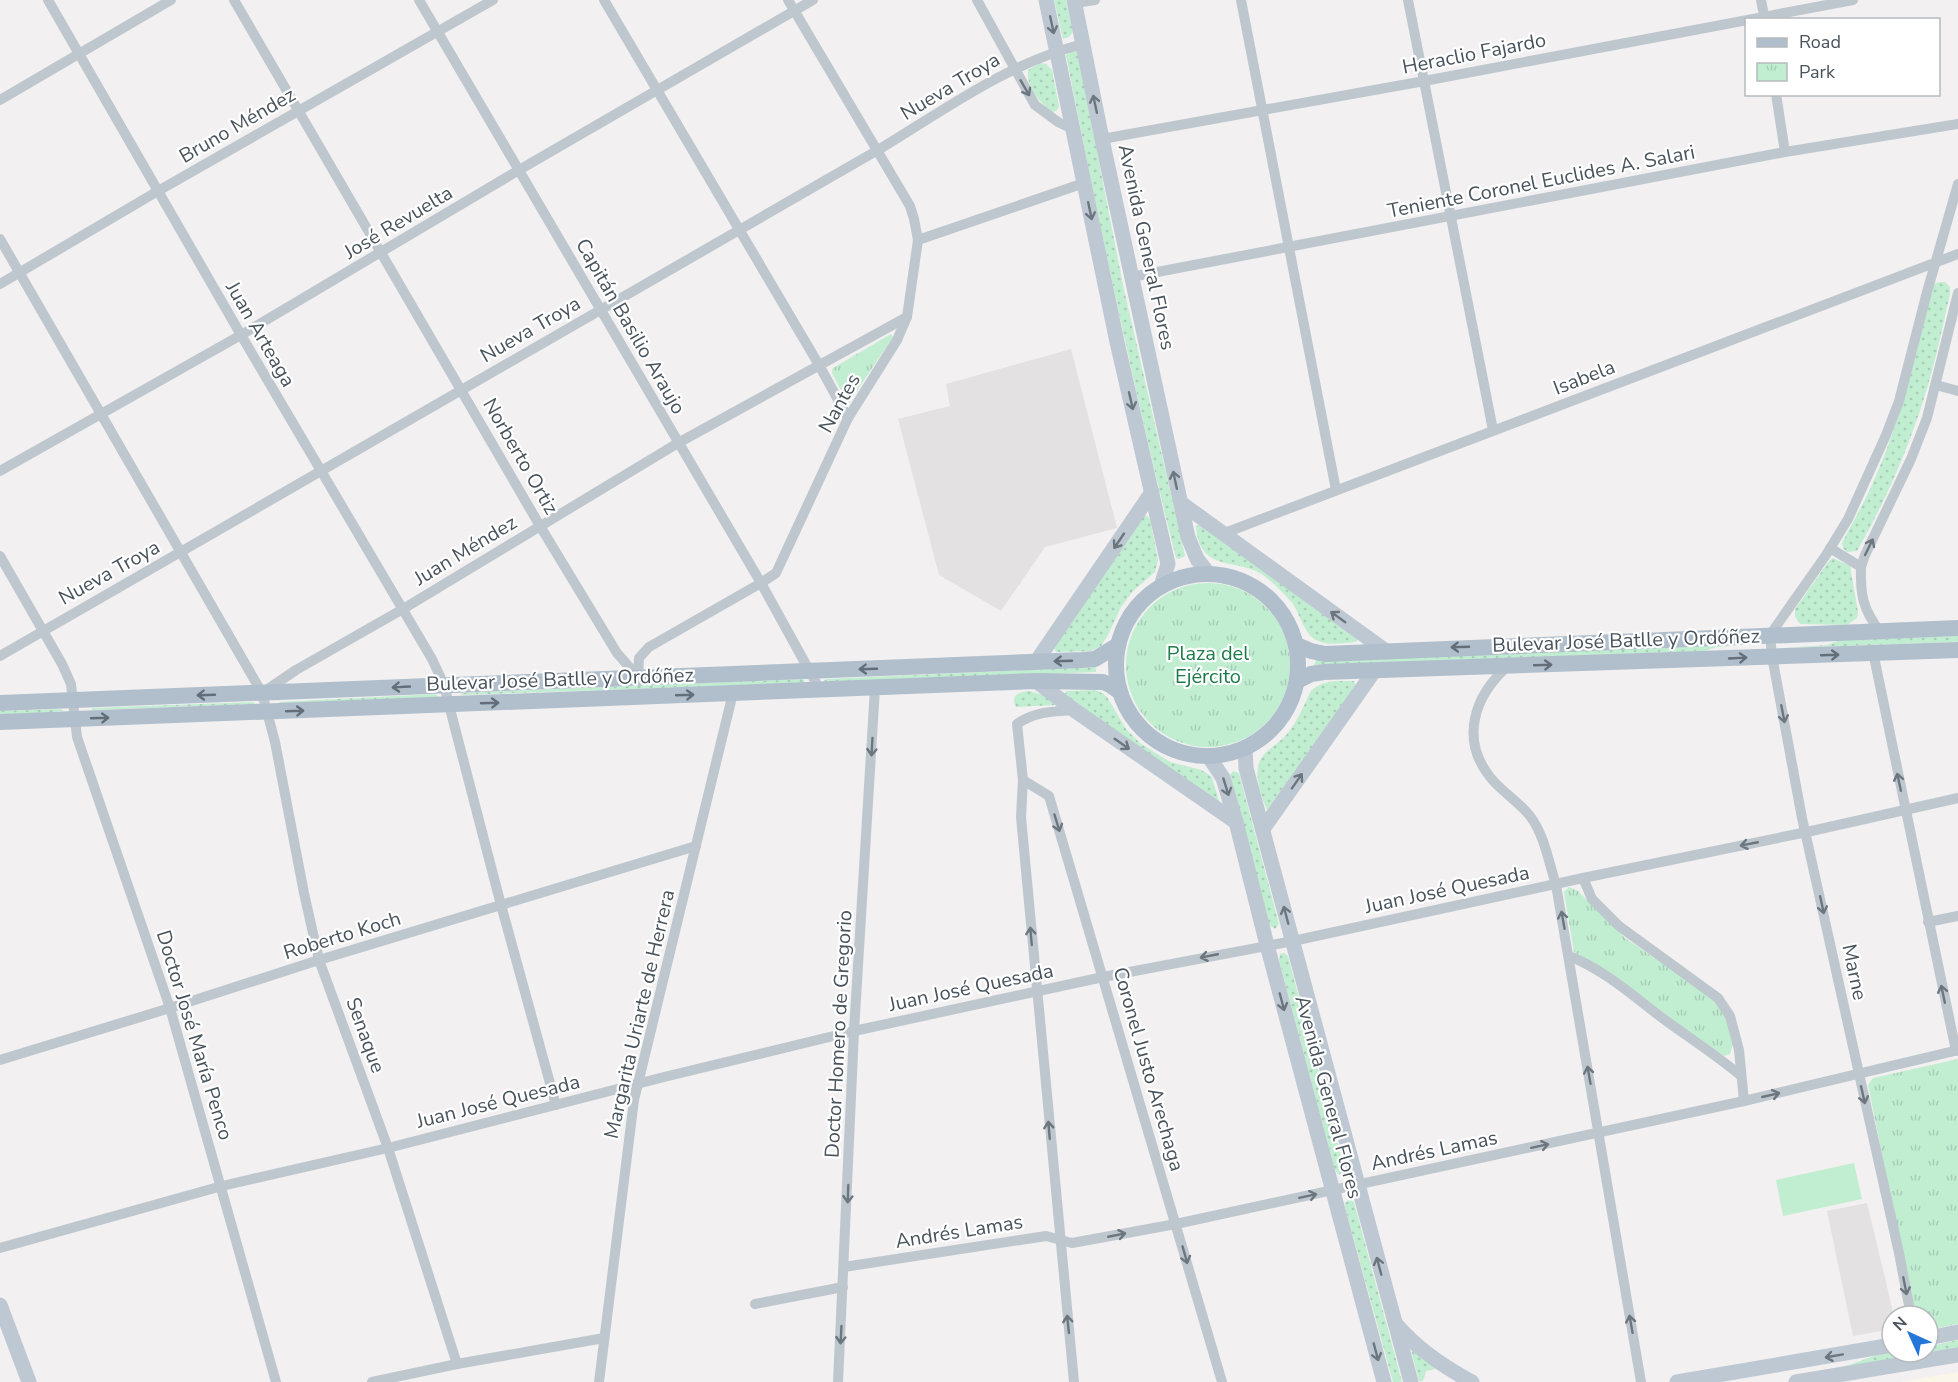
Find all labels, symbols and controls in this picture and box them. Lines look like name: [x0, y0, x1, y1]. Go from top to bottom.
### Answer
one-way arrow: [1046, 16, 1058, 35]
legend: [1745, 18, 1940, 96]
street label: Heraclio Fajardo: [1400, 26, 1548, 81]
text: Road: [1799, 30, 1841, 54]
street label: Nueva Troya: [895, 46, 1005, 127]
text: Park: [1799, 60, 1836, 84]
one-way arrow: [1020, 79, 1032, 96]
street label: Bruno Méndez: [174, 81, 300, 170]
one-way arrow: [1089, 95, 1100, 115]
street label: Teniente Coronel Euclides A. Salari: [1385, 138, 1697, 225]
street label: Avenida General Flores: [1112, 142, 1181, 352]
street label: José Revuelta: [338, 179, 458, 266]
one-way arrow: [1084, 201, 1096, 220]
street label: Capitán Basilio Araujo: [569, 233, 692, 419]
street label: Juan Arteaga: [219, 276, 302, 392]
street label: Nueva Troya: [475, 290, 585, 369]
street label: Isabela: [1549, 353, 1619, 402]
street label: Nantes: [812, 369, 867, 438]
one-way arrow: [1126, 391, 1137, 411]
street label: Norberto Ortiz: [476, 393, 565, 519]
one-way arrow: [1169, 470, 1181, 489]
street label: Juan Méndez: [408, 509, 522, 592]
one-way arrow: [1113, 532, 1125, 549]
street label: Nueva Troya: [54, 534, 165, 611]
one-way arrow: [1864, 538, 1876, 556]
one-way arrow: [1331, 611, 1347, 623]
street label: Bulevar José Batlle y Ordóñez: [1492, 622, 1760, 659]
park label: Plaza del Ejército: [1167, 640, 1249, 690]
one-way arrow: [1451, 642, 1471, 653]
one-way arrow: [1820, 649, 1840, 660]
one-way arrow: [1728, 652, 1748, 663]
one-way arrow: [1054, 655, 1074, 667]
one-way arrow: [1533, 659, 1553, 670]
street label: Bulevar José Batlle y Ordóñez: [426, 661, 694, 698]
one-way arrow: [859, 663, 879, 674]
one-way arrow: [391, 681, 411, 693]
one-way arrow: [196, 689, 216, 701]
one-way arrow: [674, 690, 694, 701]
one-way arrow: [480, 697, 500, 709]
one-way arrow: [1778, 703, 1789, 723]
one-way arrow: [285, 705, 305, 716]
one-way arrow: [90, 713, 110, 724]
one-way arrow: [866, 736, 877, 756]
one-way arrow: [1113, 738, 1129, 750]
one-way arrow: [1291, 773, 1303, 790]
one-way arrow: [1893, 773, 1905, 792]
one-way arrow: [1221, 777, 1232, 796]
one-way arrow: [1052, 813, 1063, 832]
one-way arrow: [1740, 839, 1760, 850]
street label: Juan José Quesada: [1361, 859, 1532, 920]
street label: Margarita Uriarte de Herrera: [598, 887, 681, 1141]
one-way arrow: [1817, 894, 1828, 914]
street label: Roberto Koch: [280, 905, 404, 966]
one-way arrow: [1280, 906, 1291, 925]
street label: Doctor Homero de Gregorio: [819, 909, 858, 1159]
one-way arrow: [1557, 911, 1568, 931]
one-way arrow: [1025, 926, 1036, 946]
street label: Doctor José María Penco: [150, 927, 239, 1143]
street label: Marne: [1835, 941, 1874, 1003]
one-way arrow: [1200, 951, 1220, 962]
street label: Juan José Quesada: [885, 957, 1056, 1018]
street label: Coronel Justo Arechaga: [1106, 964, 1191, 1174]
one-way arrow: [1937, 984, 1949, 1003]
one-way arrow: [1277, 992, 1288, 1011]
street label: Avenida General Flores: [1288, 993, 1369, 1202]
street label: Senaque: [339, 994, 392, 1077]
one-way arrow: [1583, 1066, 1594, 1085]
street label: Juan José Quesada: [413, 1068, 583, 1135]
one-way arrow: [1858, 1085, 1869, 1105]
one-way arrow: [1761, 1088, 1780, 1100]
one-way arrow: [1043, 1120, 1054, 1140]
street label: Andrés Lamas: [1368, 1124, 1500, 1177]
one-way arrow: [1530, 1139, 1549, 1151]
one-way arrow: [842, 1184, 853, 1204]
one-way arrow: [1298, 1190, 1317, 1201]
street label: Andrés Lamas: [893, 1208, 1025, 1255]
one-way arrow: [1107, 1229, 1126, 1240]
one-way arrow: [1180, 1245, 1191, 1264]
one-way arrow: [1373, 1256, 1384, 1275]
one-way arrow: [1900, 1275, 1911, 1295]
north arrow: [1880, 1304, 1940, 1364]
text: N: [1888, 1312, 1912, 1336]
one-way arrow: [1062, 1314, 1073, 1334]
one-way arrow: [1625, 1315, 1636, 1335]
one-way arrow: [835, 1324, 846, 1344]
one-way arrow: [1371, 1343, 1382, 1362]
one-way arrow: [1825, 1351, 1845, 1362]

